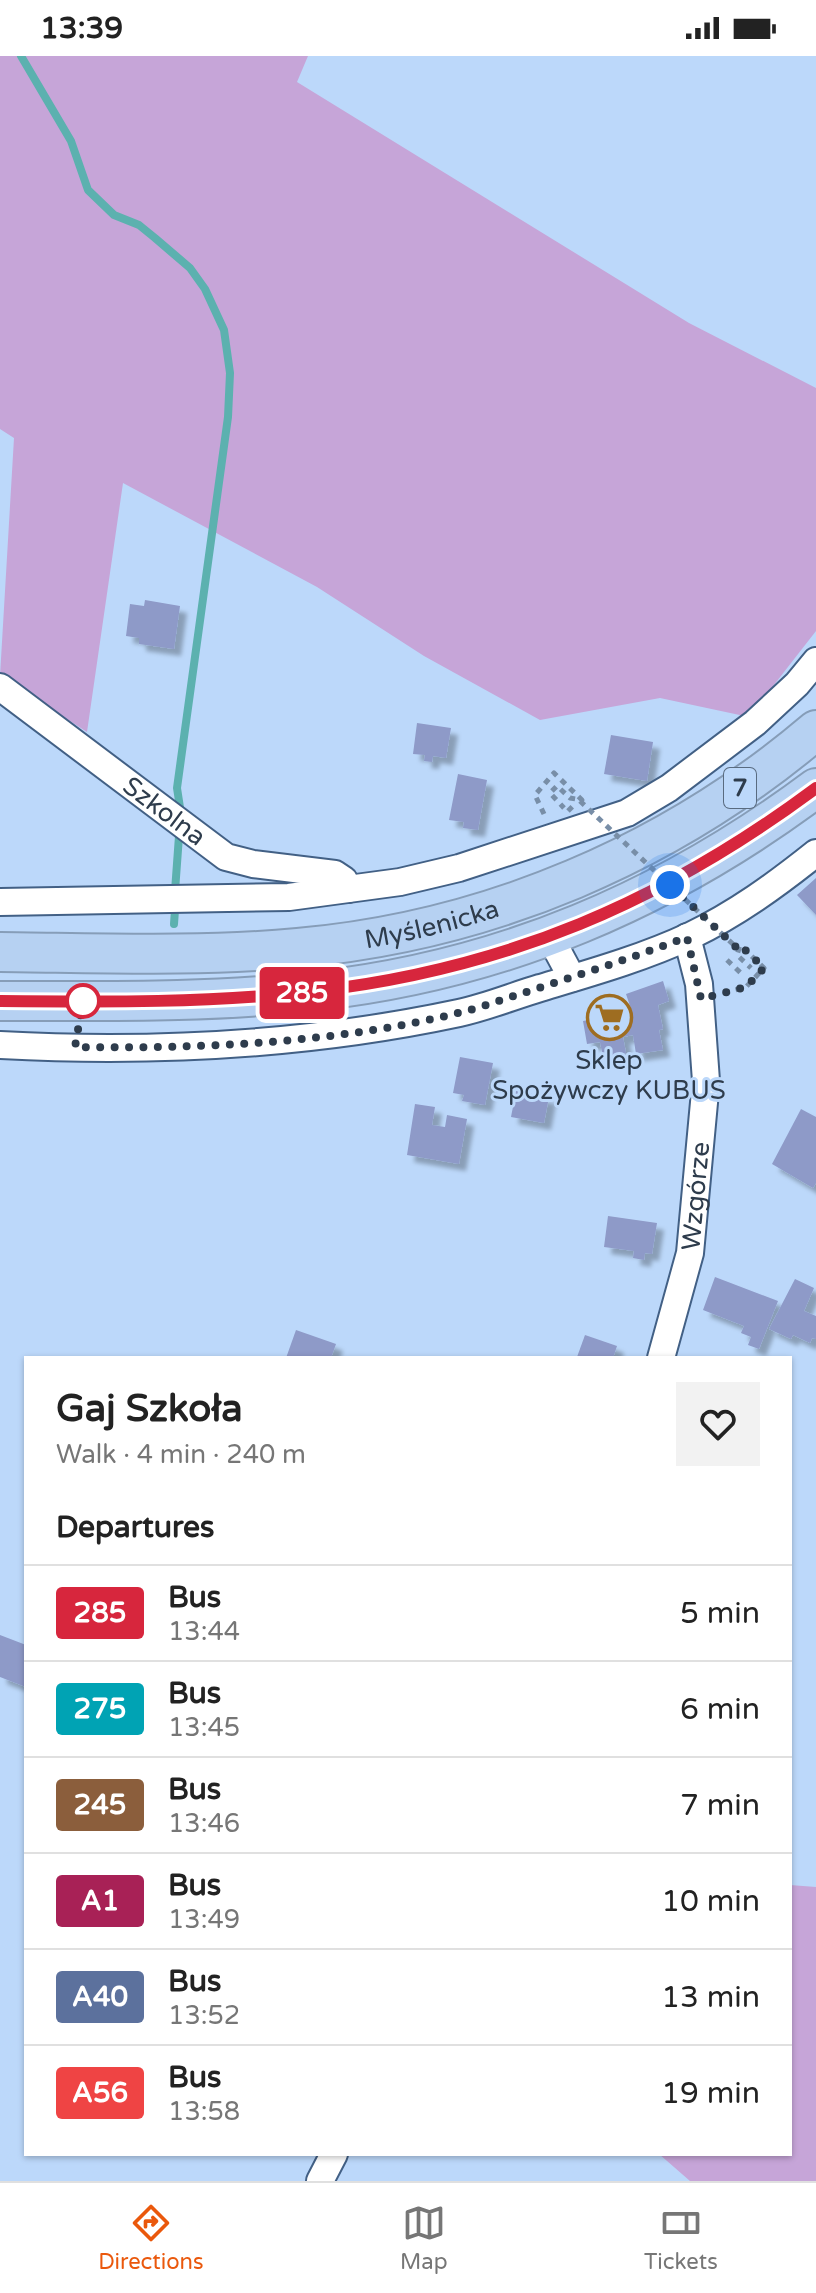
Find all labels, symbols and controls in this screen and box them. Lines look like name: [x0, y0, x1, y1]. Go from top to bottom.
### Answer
text: 13:39: [40, 10, 123, 47]
road number: 7: [724, 768, 756, 808]
street label: Szkolna: [117, 770, 212, 852]
your location: [650, 865, 690, 905]
street label: Myślenicka: [362, 893, 503, 955]
line badge: 285: [256, 967, 348, 1019]
text: 285: [276, 976, 328, 1010]
unlabelled marker: [66, 984, 100, 1018]
supermarket icon: Sklep Spożywczy KUBUS: [585, 993, 633, 1041]
place label: Sklep Spożywczy KUBUS: [492, 1045, 726, 1106]
street label: Wzgórze: [675, 1140, 716, 1252]
button: heart: [676, 1382, 760, 1466]
text: Gaj Szkoła: [56, 1386, 243, 1432]
text: Walk · 4 min · 240 m: [56, 1439, 306, 1470]
text: Departures: [56, 1509, 214, 1546]
text: Bus: [168, 1579, 221, 1616]
text: 5 min: [680, 1595, 760, 1632]
text: 285: [74, 1596, 126, 1630]
text: 13:44: [168, 1616, 240, 1647]
text: Bus: [168, 1675, 221, 1712]
text: 6 min: [680, 1691, 760, 1728]
text: 275: [74, 1692, 126, 1726]
text: 13:45: [168, 1712, 240, 1743]
text: Bus: [168, 1771, 221, 1808]
text: 7 min: [680, 1787, 760, 1824]
text: 245: [74, 1788, 126, 1822]
text: 13:46: [168, 1808, 240, 1839]
text: Bus: [168, 1867, 221, 1904]
text: 10 min: [661, 1883, 760, 1920]
text: A1: [81, 1884, 119, 1918]
text: 13:49: [168, 1904, 240, 1935]
text: Bus: [168, 1963, 221, 2000]
text: 13 min: [661, 1979, 760, 2016]
text: A40: [72, 1980, 128, 2014]
text: 13:52: [168, 2000, 240, 2031]
text: Bus: [168, 2059, 221, 2096]
text: 19 min: [661, 2075, 760, 2112]
text: A56: [72, 2076, 128, 2110]
text: 13:58: [168, 2096, 240, 2127]
tab: Directions: [98, 2201, 204, 2275]
tab: Map: [400, 2201, 448, 2275]
tab: Tickets: [644, 2201, 718, 2275]

